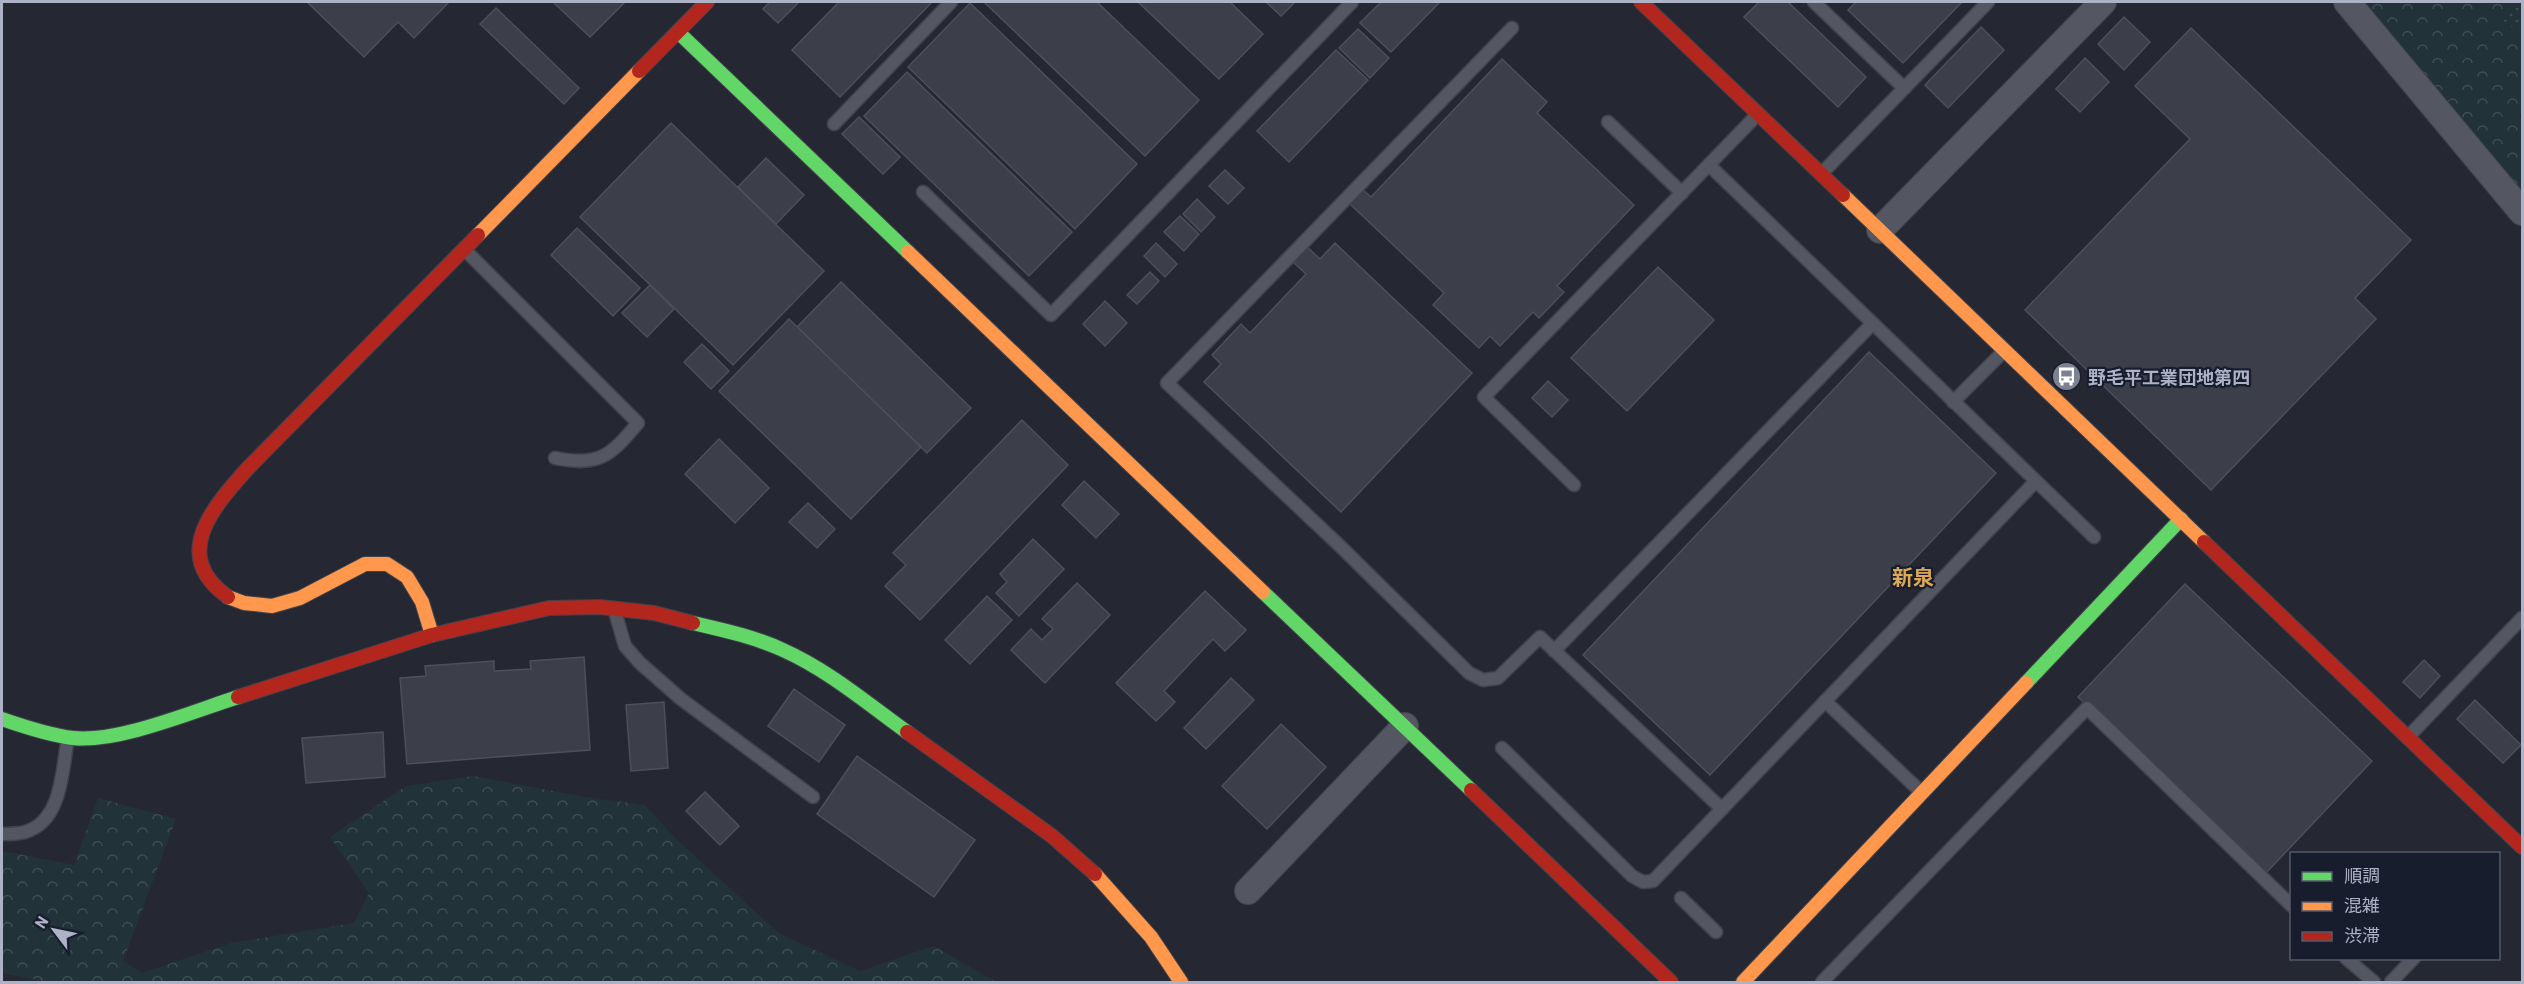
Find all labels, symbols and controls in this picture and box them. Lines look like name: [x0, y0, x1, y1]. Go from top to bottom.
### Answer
bus stop icon: 野毛平工業団地第四: [2051, 361, 2083, 393]
place label: 野毛平工業団地第四: [2088, 366, 2250, 388]
district label: 新泉: [1892, 564, 1934, 589]
legend: [2290, 852, 2500, 960]
text: 順調: [2344, 864, 2380, 886]
text: 混雑: [2344, 894, 2380, 916]
north arrow: [24, 900, 84, 960]
text: N: [30, 912, 52, 931]
text: 渋滞: [2344, 924, 2380, 946]

